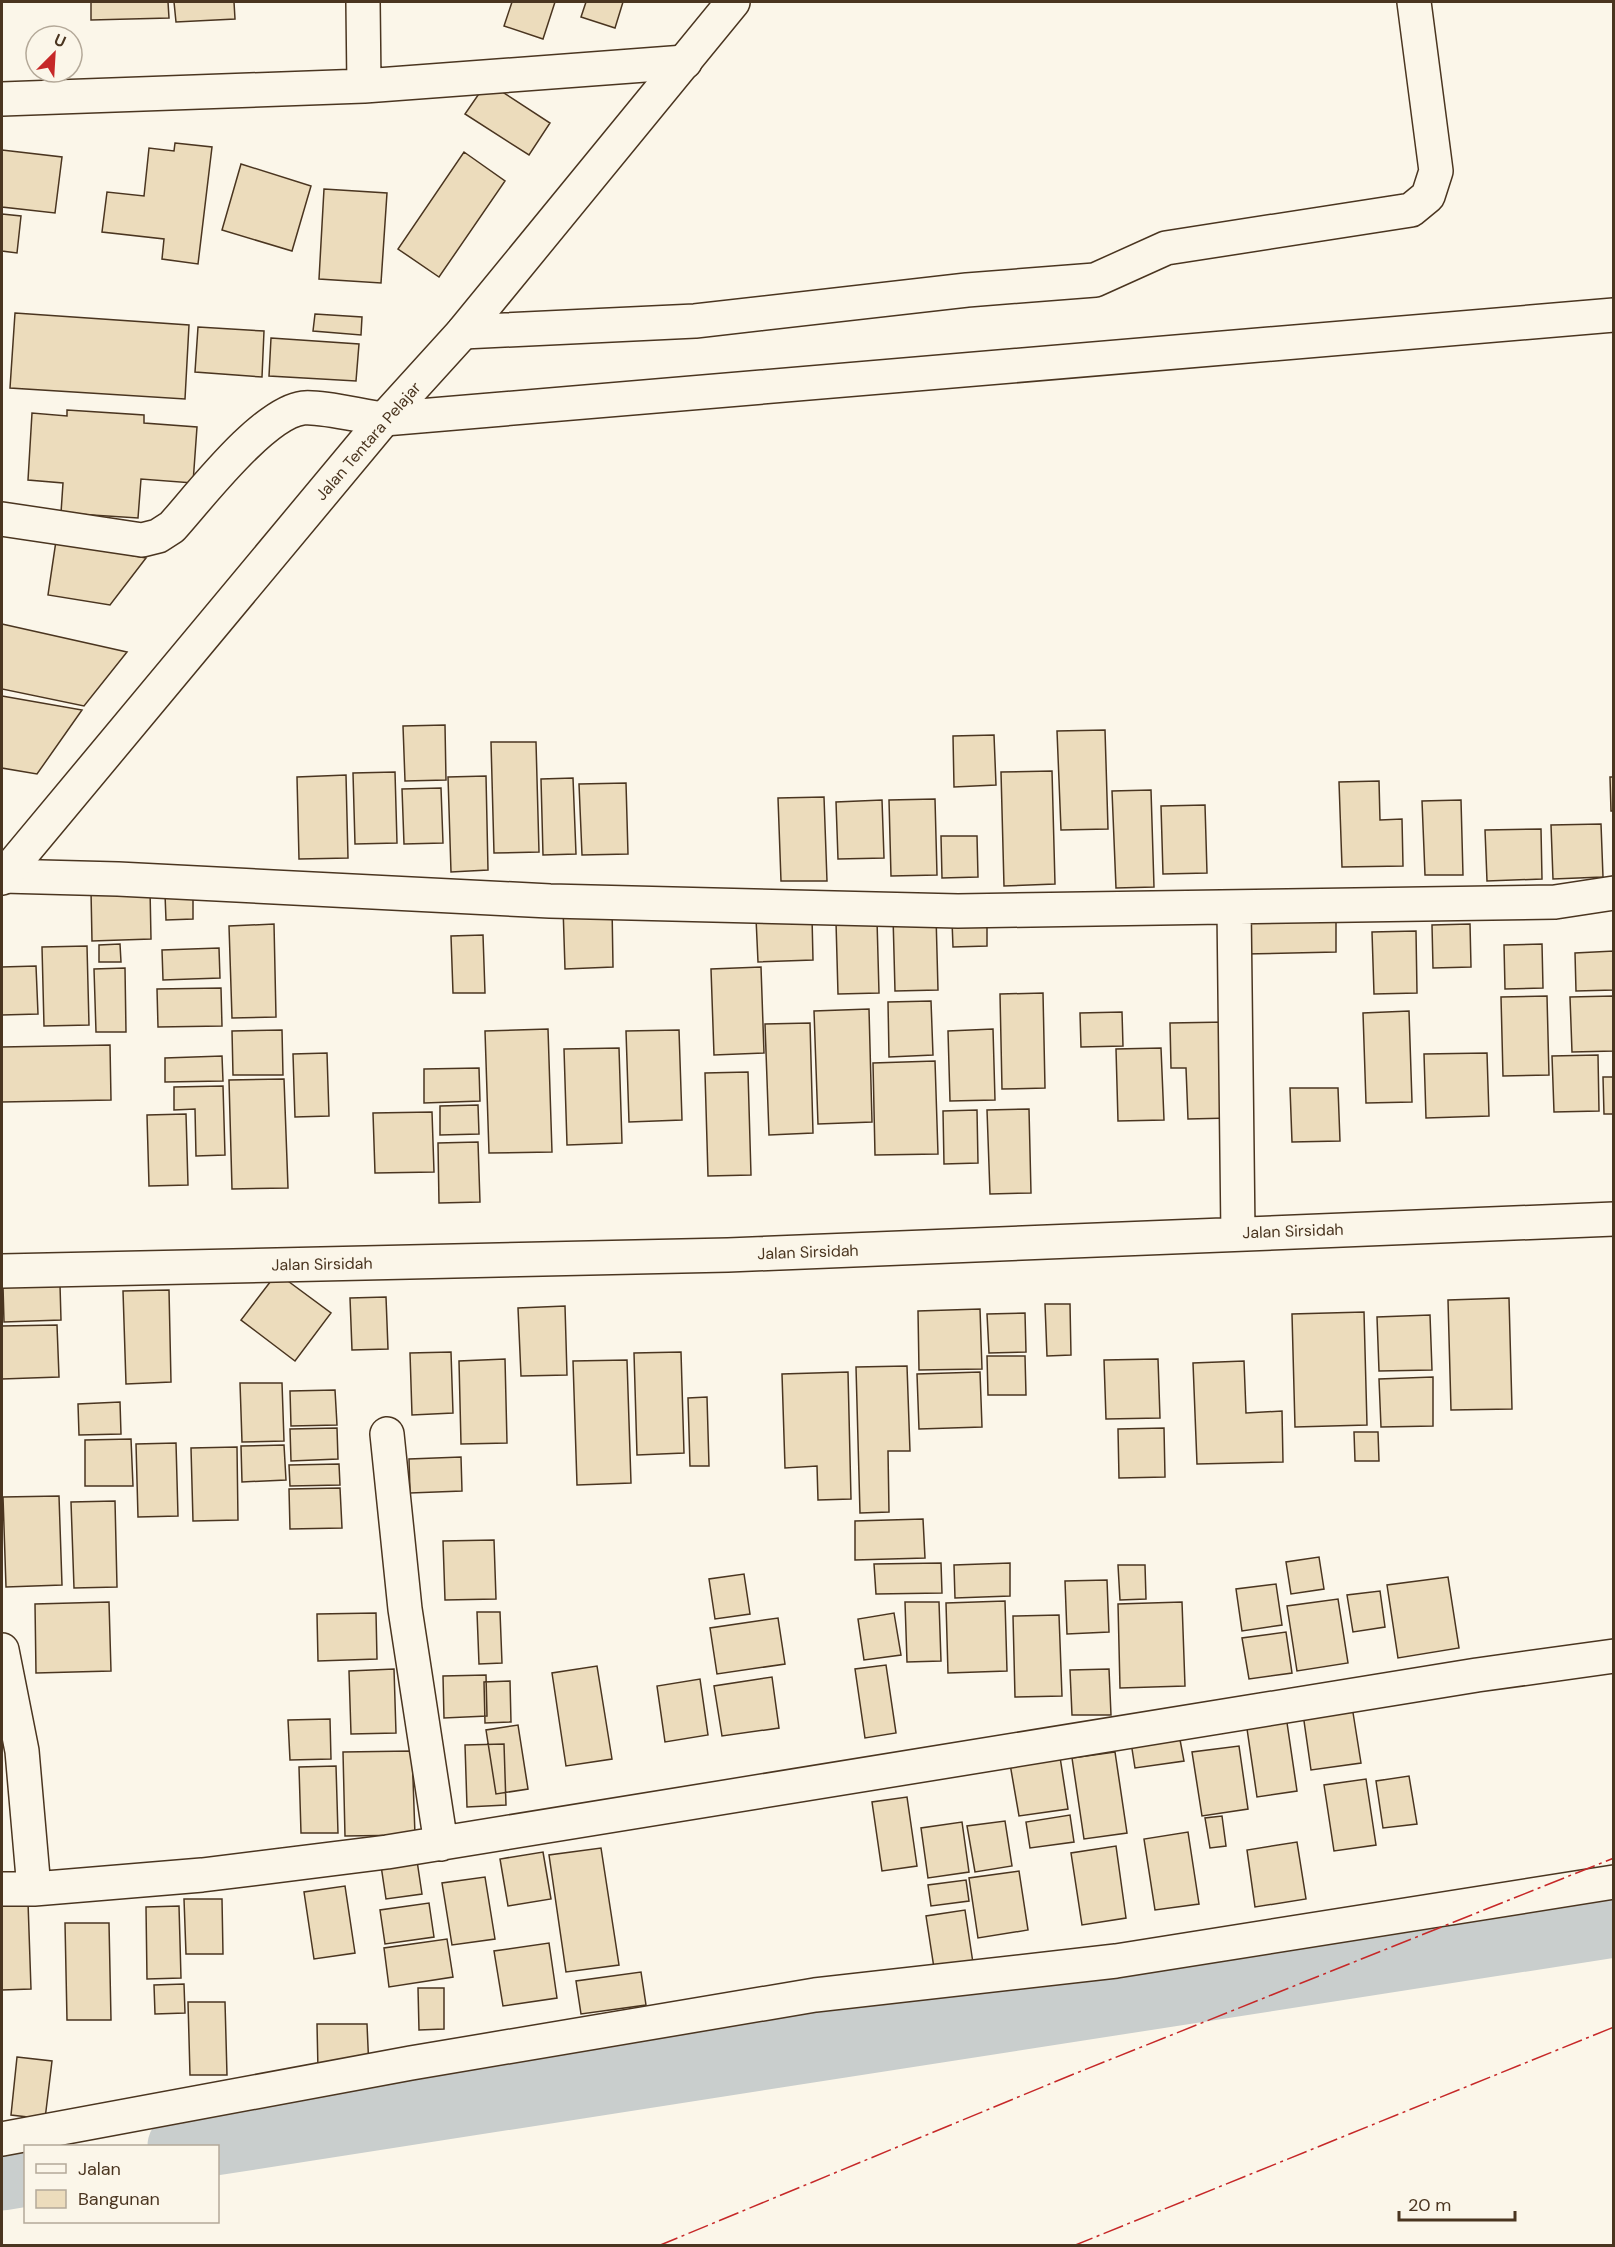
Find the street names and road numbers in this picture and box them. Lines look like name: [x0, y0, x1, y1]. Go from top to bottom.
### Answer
street label: Jalan Tentara Pelajar: [311, 377, 425, 505]
street label: Jalan Sirsidah: [1242, 1219, 1344, 1243]
street label: Jalan Sirsidah: [757, 1240, 859, 1264]
street label: Jalan Sirsidah: [271, 1253, 373, 1275]

